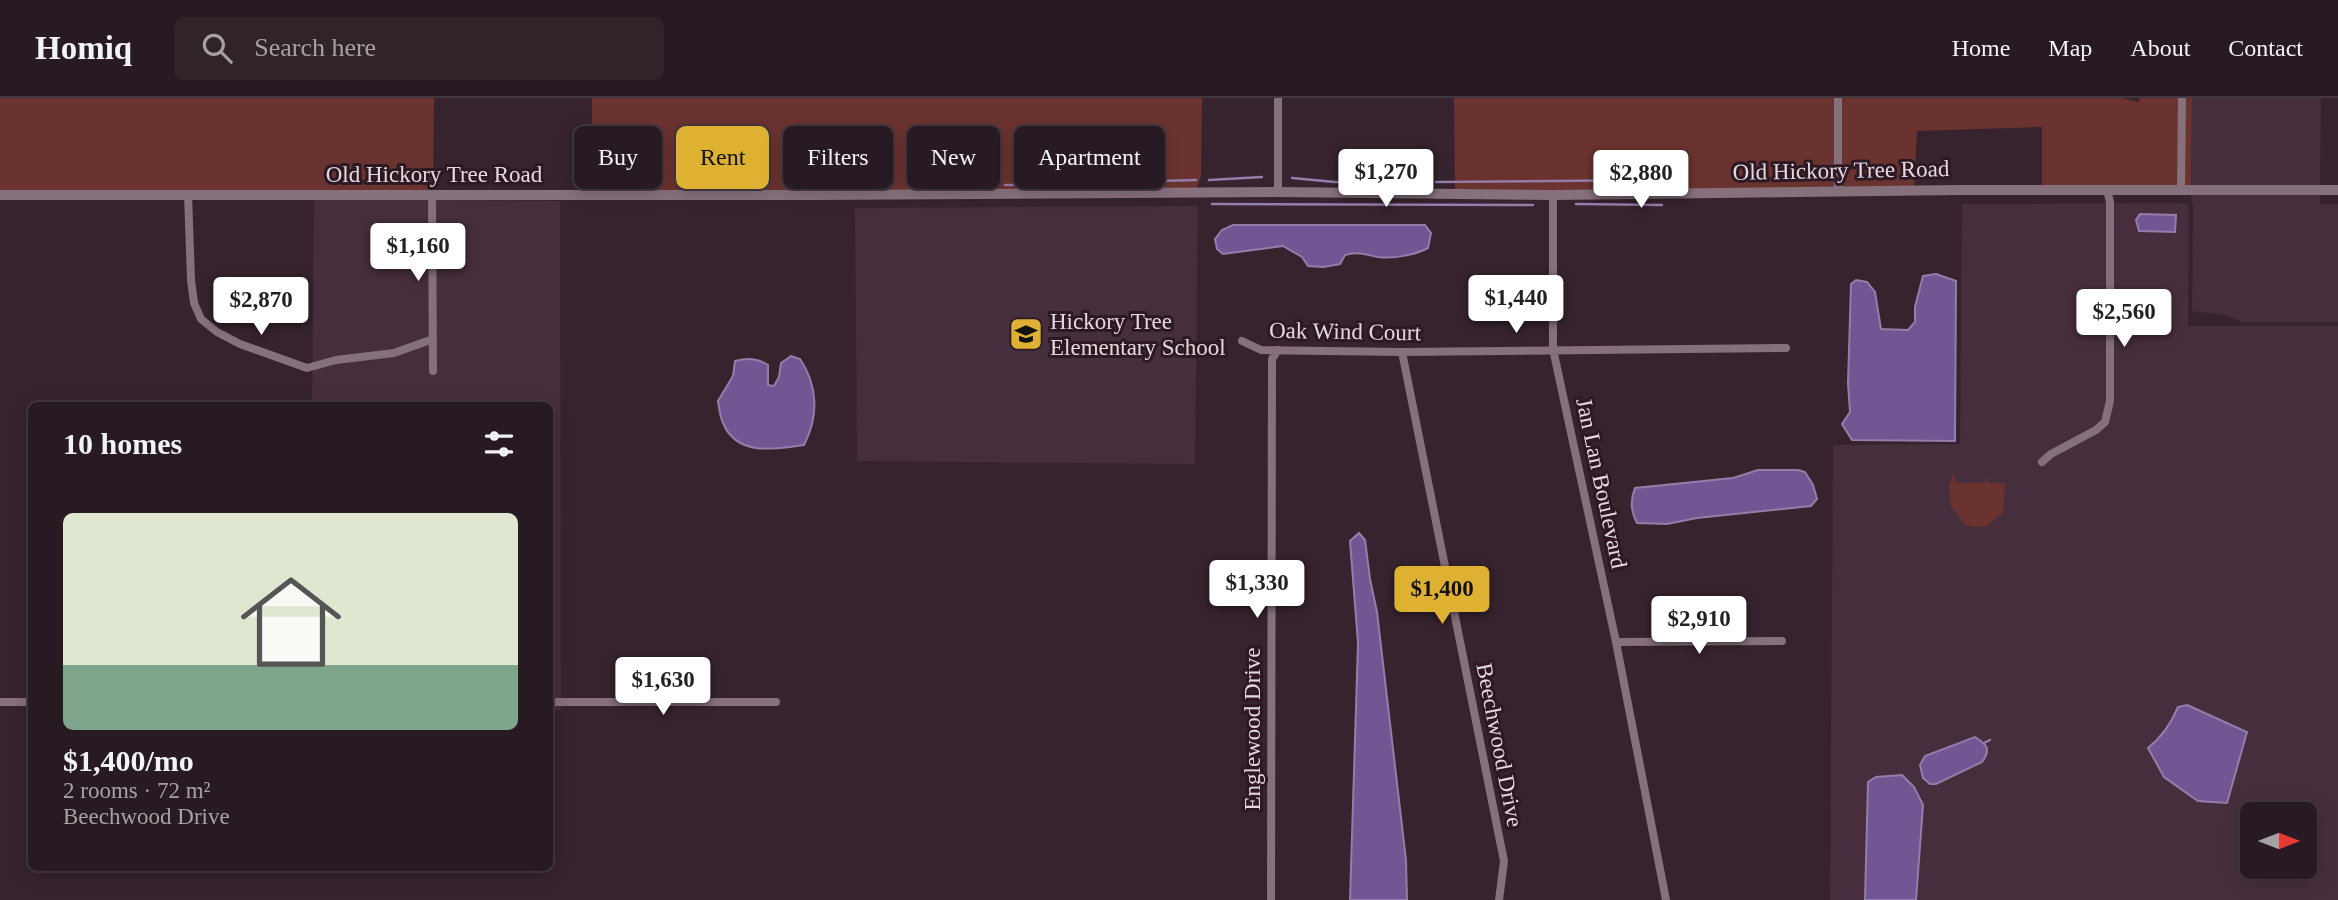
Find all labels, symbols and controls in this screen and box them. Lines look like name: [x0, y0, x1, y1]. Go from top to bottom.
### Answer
search box: [174, 17, 664, 80]
icon: search: [198, 29, 236, 67]
text: Homiq: [35, 30, 132, 66]
text: Search here: [254, 33, 376, 62]
text: Home: [1952, 35, 2010, 61]
text: Map: [2048, 35, 2092, 61]
text: About: [2130, 35, 2190, 61]
text: Contact: [2228, 35, 2303, 61]
chip: Buy: [574, 126, 662, 189]
chip: Rent: [676, 126, 769, 189]
chip: Filters: [783, 126, 893, 189]
chip: New: [907, 126, 1000, 189]
chip: Apartment: [1014, 126, 1165, 189]
pin: $1,270: [1329, 150, 1443, 209]
pin: $2,880: [1584, 150, 1698, 210]
street label: Old Hickory Tree Road: [1733, 156, 1950, 185]
text: $1,270: [1354, 159, 1418, 184]
text: $2,880: [1609, 160, 1673, 185]
street label: Old Hickory Tree Road: [326, 162, 543, 187]
pin: $1,160: [361, 223, 475, 283]
text: $1,160: [386, 233, 450, 258]
pin: $1,440: [1459, 275, 1573, 335]
pin: $2,870: [204, 278, 318, 337]
text: $1,440: [1484, 285, 1548, 310]
text: $2,870: [229, 287, 293, 312]
pin: $2,560: [2067, 289, 2181, 349]
text: $2,560: [2092, 299, 2156, 324]
place label: Hickory Tree Elementary School: [1050, 309, 1226, 360]
school or university icon: Hickory Tree Elementary School: [1007, 315, 1045, 353]
street label: Oak Wind Court: [1269, 318, 1422, 345]
street label: Jan Lan Boulevard: [1571, 396, 1632, 571]
icon: filters: [480, 425, 518, 463]
text: 10 homes: [63, 427, 182, 460]
icon: home: [228, 559, 354, 685]
pin: $1,330: [1200, 560, 1314, 620]
pin: $1,400: [1385, 566, 1499, 626]
text: $1,330: [1225, 570, 1289, 595]
text: $1,400: [1410, 576, 1474, 601]
pin: $2,910: [1642, 596, 1756, 656]
text: $2,910: [1667, 606, 1731, 631]
street label: Englewood Drive: [1240, 648, 1265, 810]
pin: $1,630: [606, 658, 720, 717]
street label: Beechwood Drive: [1471, 661, 1528, 829]
text: $1,630: [631, 667, 695, 692]
text: $1,400/mo: [63, 744, 194, 777]
text: 2 rooms · 72 m²: [63, 778, 210, 803]
north arrow: [2240, 802, 2317, 878]
map controls: [2240, 802, 2317, 879]
text: Beechwood Drive: [63, 804, 230, 829]

